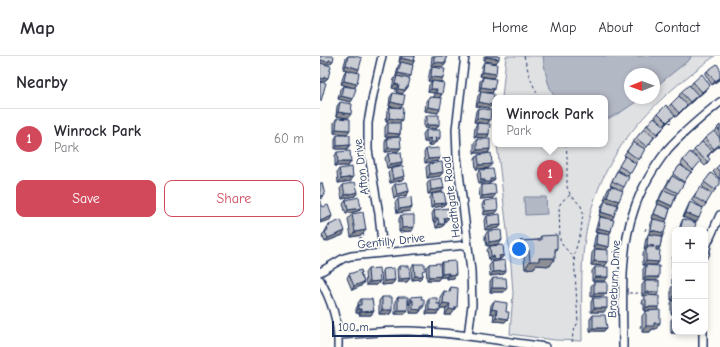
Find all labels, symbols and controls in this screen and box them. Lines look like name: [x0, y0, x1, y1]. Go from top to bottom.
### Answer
text: Map: [20, 17, 55, 39]
text: Home: [492, 19, 528, 36]
text: Map: [550, 19, 576, 36]
text: About: [598, 19, 633, 36]
text: Contact: [655, 19, 700, 36]
north arrow: [624, 68, 660, 104]
text: Nearby: [16, 73, 67, 92]
popup: [492, 95, 608, 147]
text: Winrock Park: [506, 105, 594, 123]
text: Winrock Park: [54, 122, 141, 140]
text: Park: [506, 123, 531, 138]
text: 1: [26, 131, 32, 146]
text: 60 m: [274, 131, 304, 146]
street label: Afton Drive: [351, 138, 371, 196]
text: Park: [54, 140, 79, 155]
street label: Heathgate Road: [439, 155, 463, 239]
pin: 1: [537, 160, 563, 193]
button: Save: [16, 180, 156, 217]
button: Share: [164, 180, 304, 217]
map controls: [672, 227, 708, 335]
button: +: [672, 227, 708, 263]
street label: Gentilly Drive: [357, 230, 425, 252]
your location: [509, 239, 529, 259]
street label: Braeburn Drive: [605, 240, 623, 318]
button: −: [672, 263, 708, 299]
button: layers: [672, 299, 708, 335]
scale bar: [332, 319, 433, 338]
text: 100 m: [338, 321, 369, 334]

